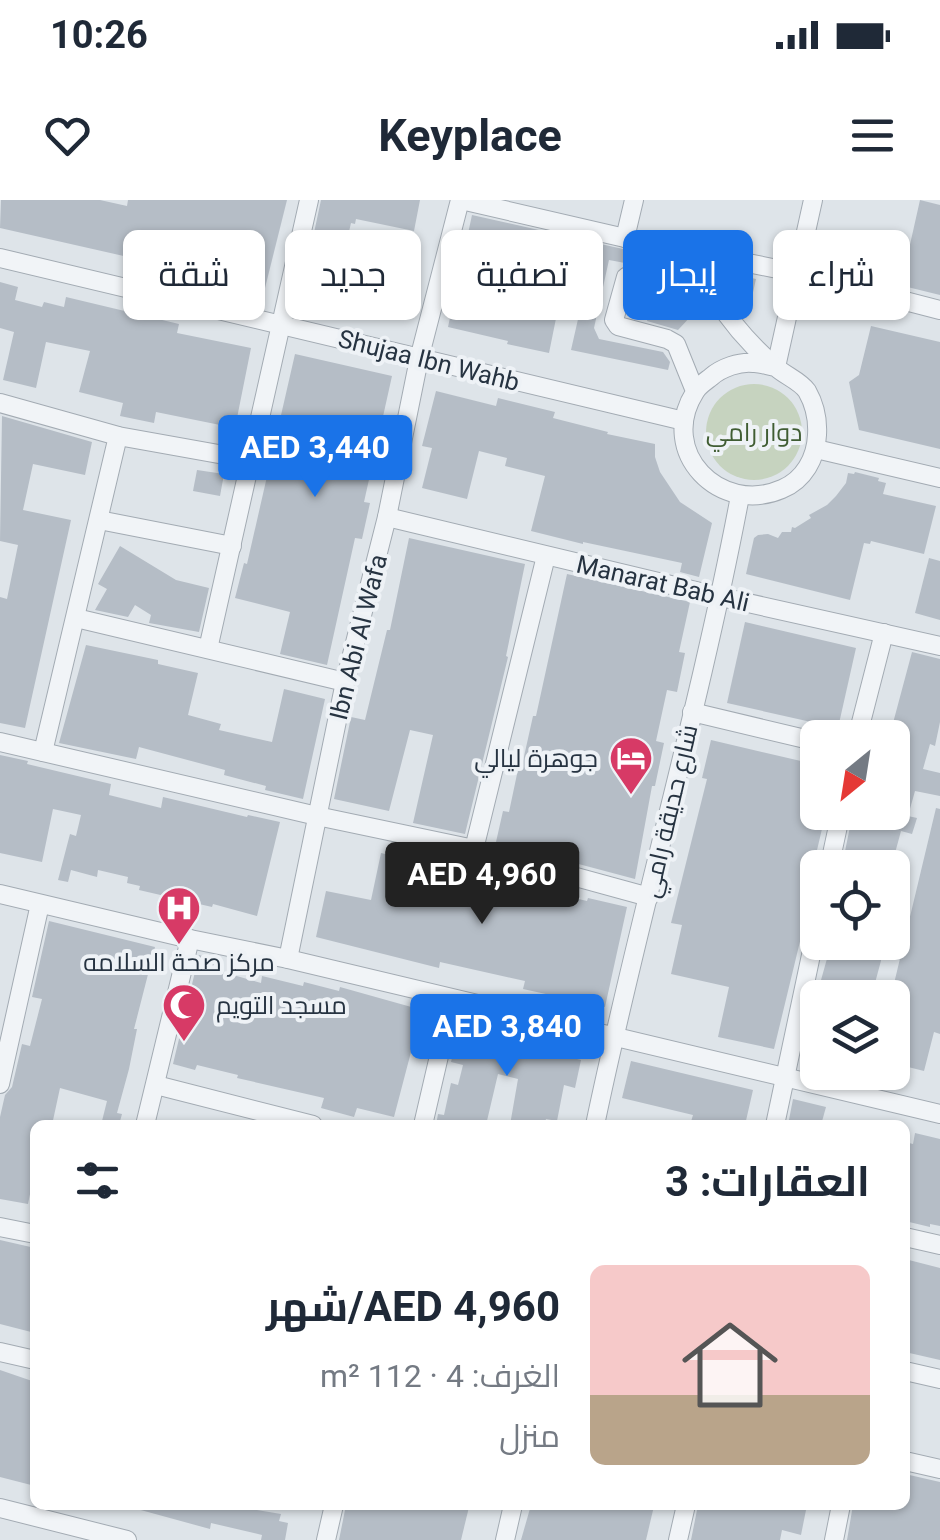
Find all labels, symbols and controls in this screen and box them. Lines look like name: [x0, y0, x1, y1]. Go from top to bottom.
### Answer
text: 10:26: [50, 13, 148, 57]
icon: heart: [40, 108, 95, 163]
icon: menu: [845, 108, 900, 163]
text: Keyplace: [378, 109, 562, 162]
chip: شقة: [123, 230, 265, 320]
chip: جديد: [285, 230, 421, 320]
chip: تصفية: [441, 230, 603, 320]
chip: إيجار: [623, 230, 753, 320]
chip: شراء: [773, 230, 910, 320]
street label: Shujaa Ibn Wahb: [335, 324, 523, 397]
pin: AED 3,440: [201, 415, 429, 500]
park label: دوار رامي: [706, 418, 802, 452]
text: AED 3,440: [240, 428, 390, 466]
street label: Manarat Bab Ali: [574, 549, 752, 617]
street label: Ibn Abi Al Wafa: [324, 551, 393, 723]
north arrow: [800, 720, 910, 830]
map controls: [800, 720, 910, 1090]
street label: شارع حديقة رامي: [635, 722, 708, 902]
hotel icon: جوهرة ليالي: [608, 735, 654, 796]
place label: جوهرة ليالي: [474, 744, 598, 778]
pin: AED 4,960: [368, 842, 596, 927]
button: locate: [800, 850, 910, 960]
text: AED 4,960: [407, 855, 557, 893]
hospital icon: مركز صحة السلامه: [156, 885, 202, 946]
place label: مركز صحة السلامه: [83, 948, 275, 977]
button: layers: [800, 980, 910, 1090]
mosque icon: مسجد التويم: [161, 982, 207, 1043]
place label: مسجد التويم: [216, 991, 347, 1023]
pin: AED 3,840: [393, 994, 621, 1079]
text: AED 3,840: [432, 1007, 582, 1045]
icon: filters: [70, 1153, 125, 1208]
text: العقارات: 3: [665, 1157, 870, 1206]
text: AED 4,960/شهر: [266, 1282, 560, 1331]
icon: home: [670, 1305, 790, 1425]
text: الغرف: 4 · 112 m²: [320, 1357, 560, 1395]
text: منزل: [499, 1417, 560, 1455]

